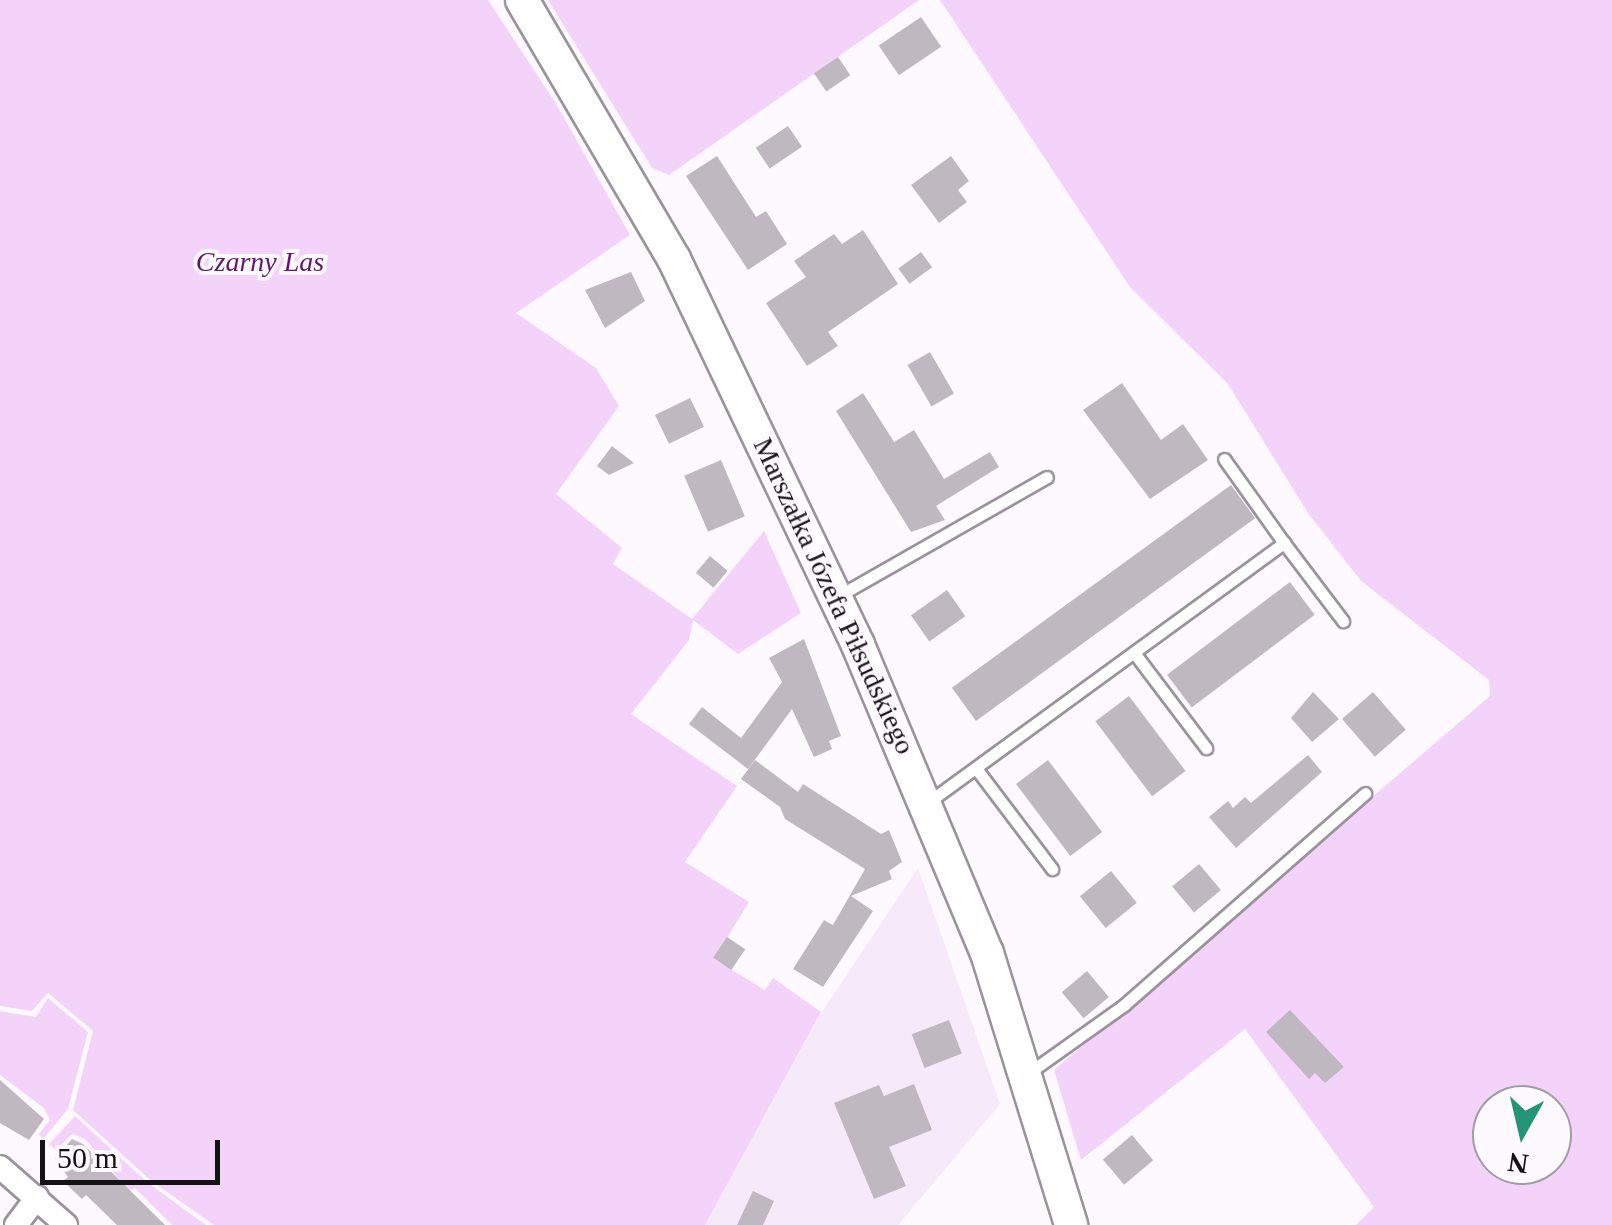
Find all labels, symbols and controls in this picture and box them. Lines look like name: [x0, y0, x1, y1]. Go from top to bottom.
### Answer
park label: Czarny Las: [196, 245, 324, 279]
street label: Marszałka Józefa Piłsudskiego: [746, 432, 922, 760]
north arrow: [1472, 1085, 1572, 1185]
scale bar: [45, 1120, 225, 1182]
text: 50 m: [57, 1141, 118, 1174]
text: N: [1506, 1146, 1530, 1180]

